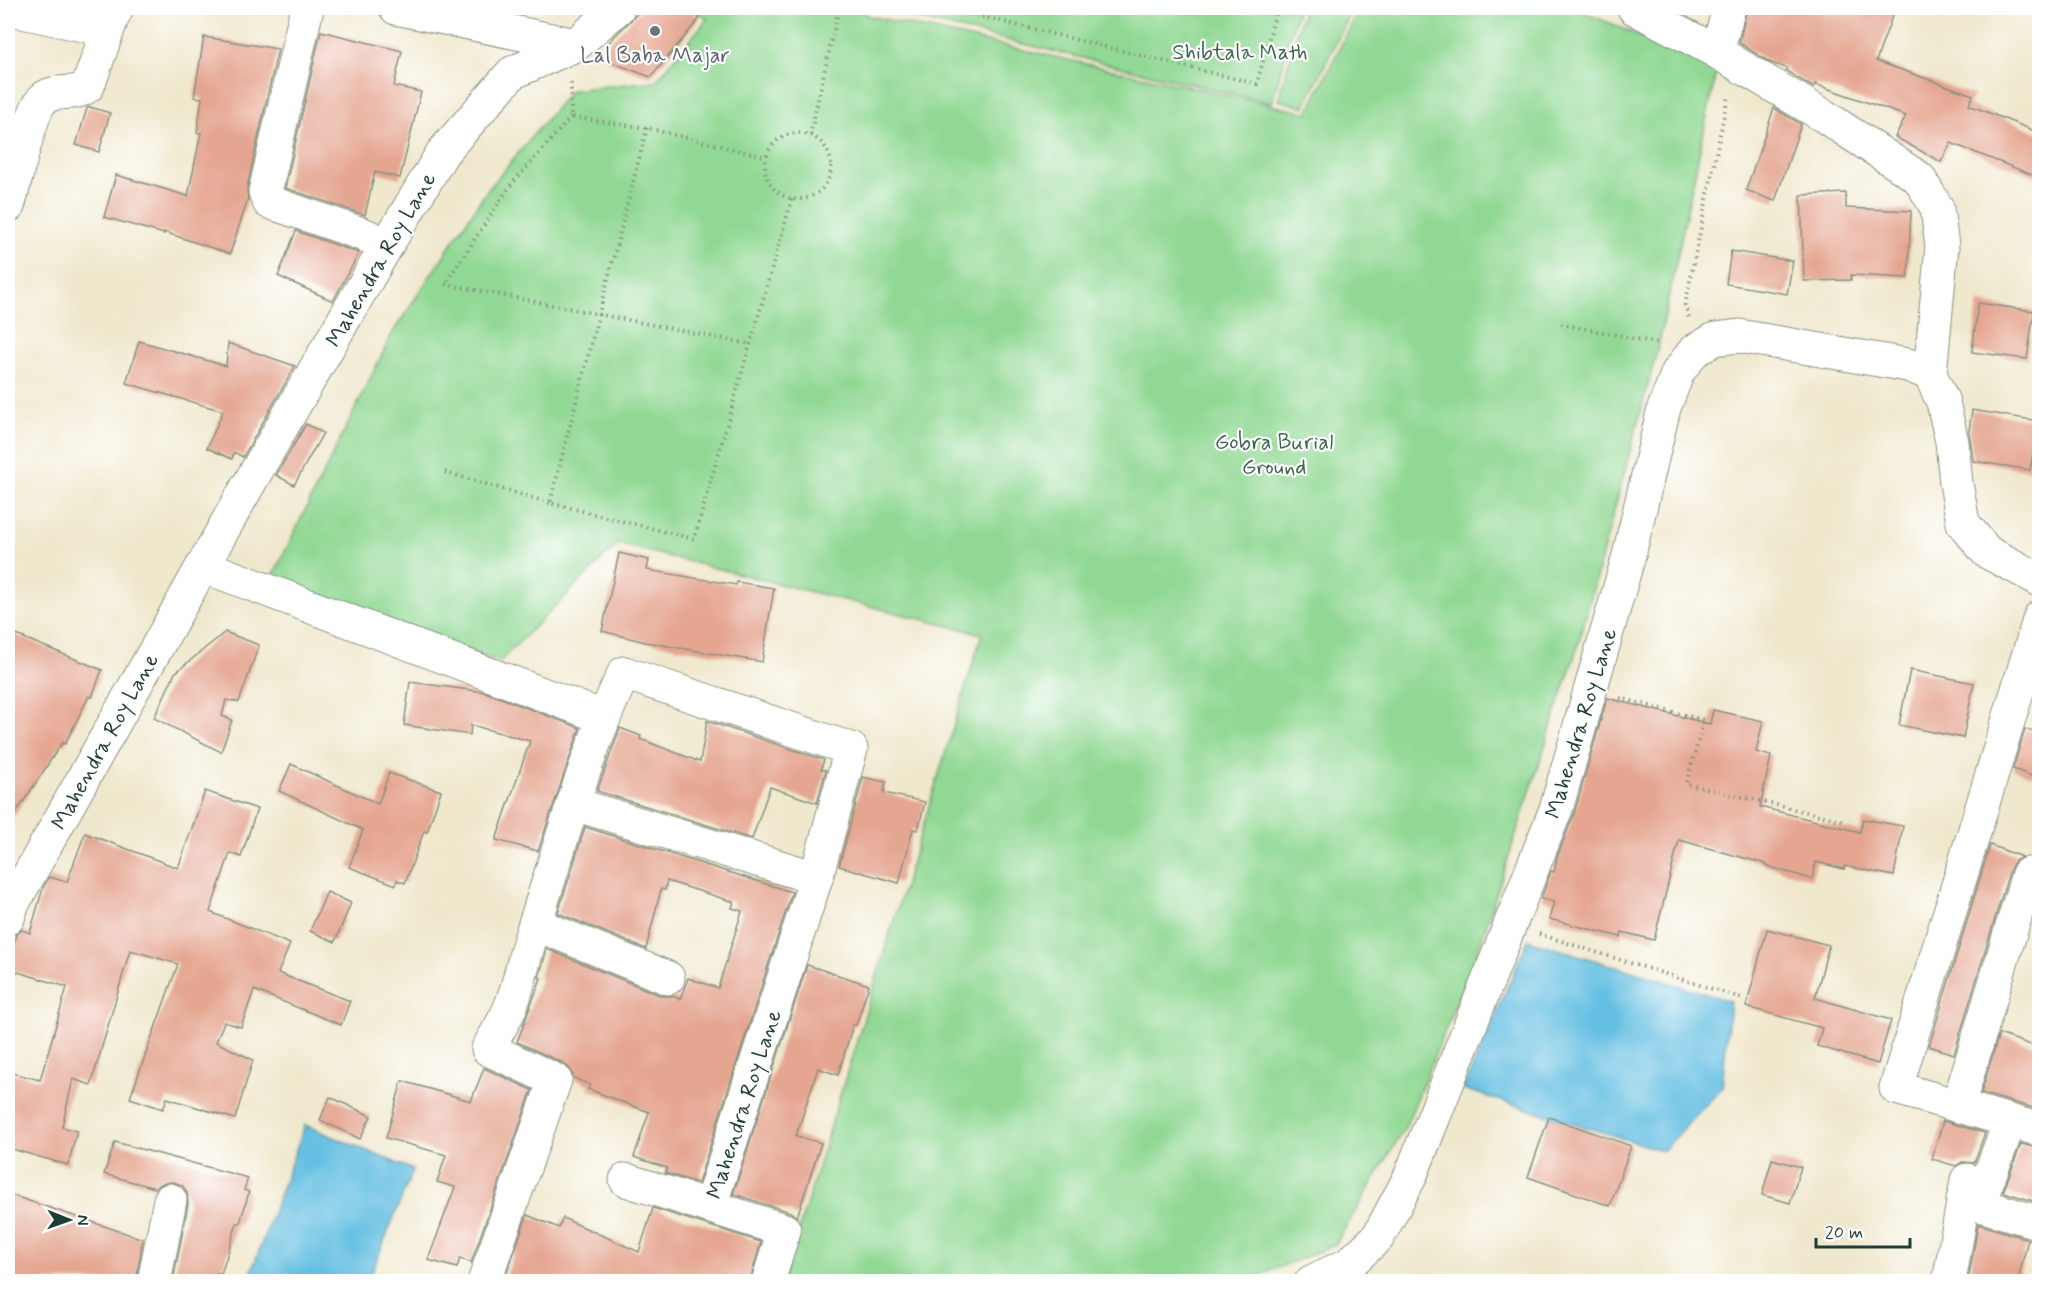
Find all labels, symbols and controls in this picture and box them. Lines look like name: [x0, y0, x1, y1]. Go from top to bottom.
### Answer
marker: Lal Baba Majar: [648, 24, 662, 38]
park label: Shibtala Math: [1172, 39, 1308, 67]
place label: Lal Baba Majar: [580, 42, 730, 70]
street label: Mahendra Roy Lane: [320, 168, 443, 352]
park label: Gobra Burial Ground: [1215, 429, 1333, 482]
street label: Mahendra Roy Lane: [1540, 625, 1624, 822]
street label: Mahendra Roy Lane: [46, 649, 166, 835]
street label: Mahendra Roy Lane: [701, 1006, 789, 1203]
north arrow: [39, 1190, 99, 1250]
scale bar: [1816, 1211, 1910, 1249]
text: N: [72, 1215, 93, 1226]
text: 20 m: [1825, 1221, 1863, 1245]

